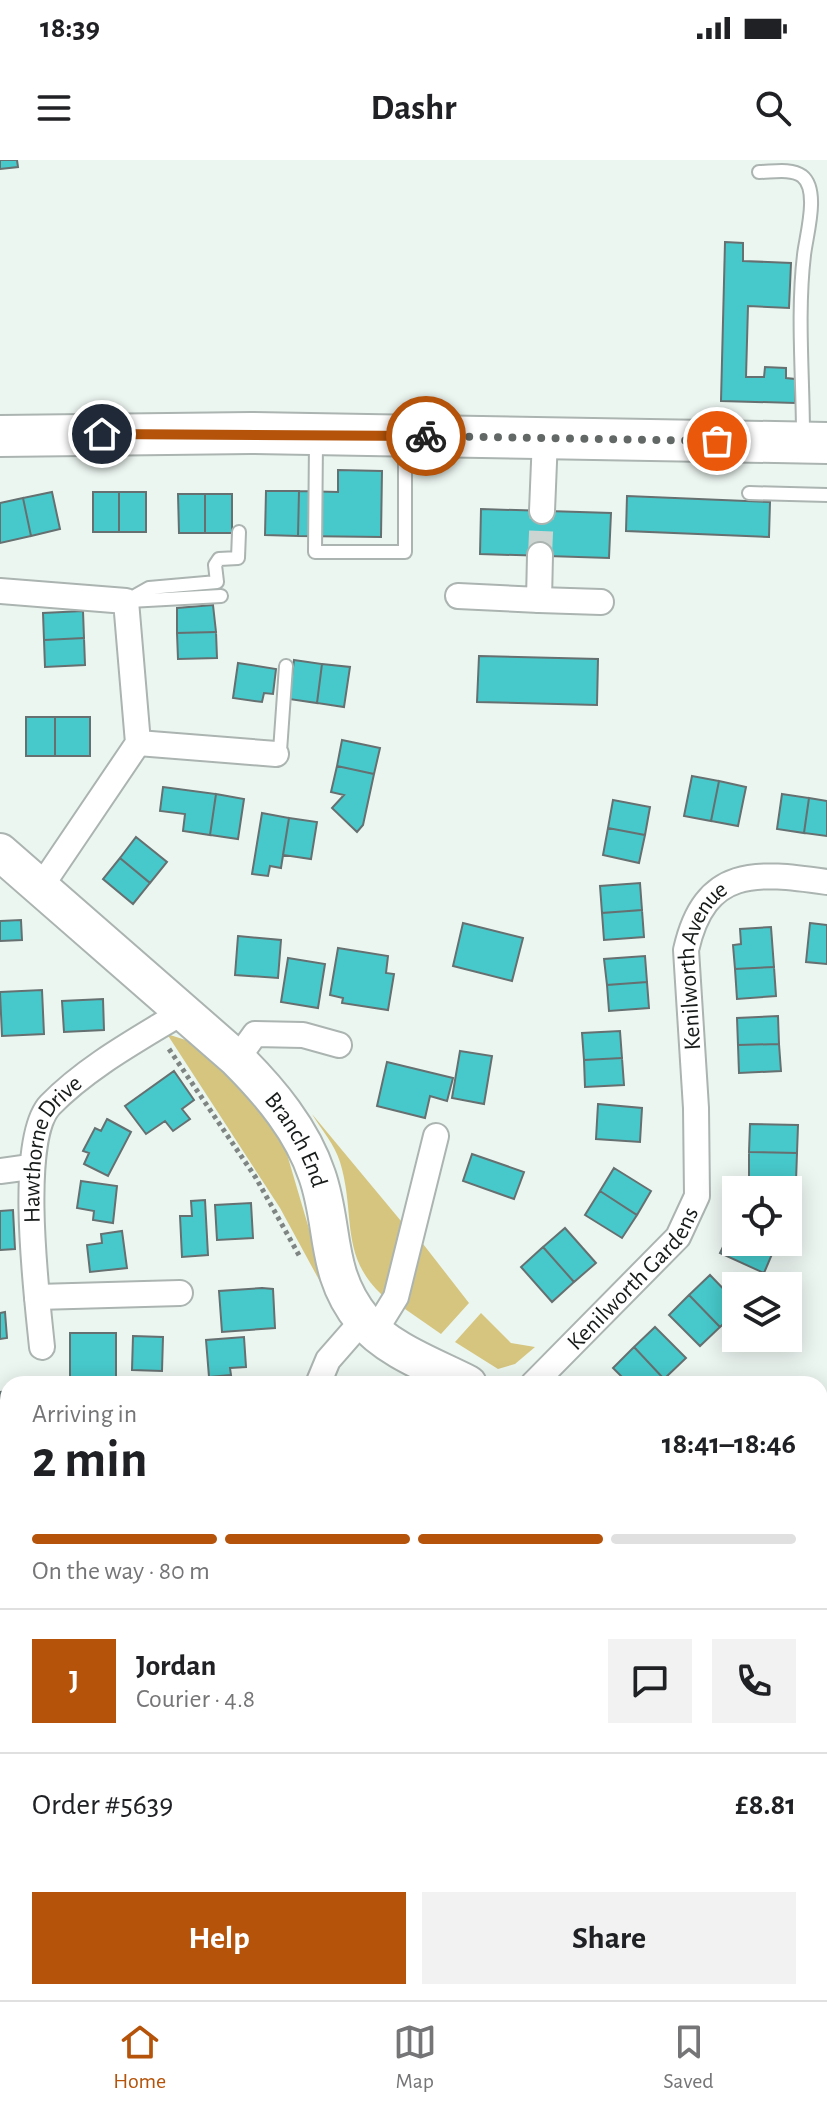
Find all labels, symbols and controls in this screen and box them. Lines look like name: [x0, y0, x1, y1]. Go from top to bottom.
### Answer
text: 18:39: [40, 13, 100, 43]
icon: menu: [32, 86, 76, 130]
icon: search: [751, 86, 795, 130]
text: Dashr: [370, 90, 457, 126]
courier: [386, 396, 466, 476]
pin: [68, 400, 136, 468]
pin: [683, 407, 751, 475]
icon: home: [80, 412, 124, 456]
icon: bike: [404, 414, 448, 458]
icon: bag: [695, 419, 739, 463]
street label: Kenilworth Avenue: [675, 877, 732, 1051]
street label: Hawthorne Drive: [20, 1071, 86, 1223]
street label: Branch End: [260, 1088, 331, 1190]
map controls: [722, 1176, 802, 1352]
button: locate: [722, 1176, 802, 1256]
street label: Kenilworth Gardens: [563, 1204, 703, 1355]
button: layers: [722, 1272, 802, 1352]
text: Arriving in: [32, 1401, 137, 1427]
text: 18:41–18:46: [662, 1429, 796, 1459]
text: 2 min: [32, 1434, 147, 1486]
text: On the way · 80 m: [32, 1558, 210, 1584]
button: chat: [608, 1639, 692, 1723]
button: phone: [712, 1639, 796, 1723]
text: Jordan: [136, 1651, 216, 1681]
text: J: [69, 1666, 79, 1696]
text: Courier · 4.8: [136, 1686, 255, 1712]
text: Order #5639: [32, 1790, 173, 1820]
text: £8.81: [735, 1790, 796, 1820]
button: Help: [32, 1892, 406, 1984]
button: Share: [422, 1892, 796, 1984]
tab: Home: [113, 2020, 166, 2094]
tab: Map: [393, 2020, 437, 2094]
tab: Saved: [663, 2020, 714, 2094]

